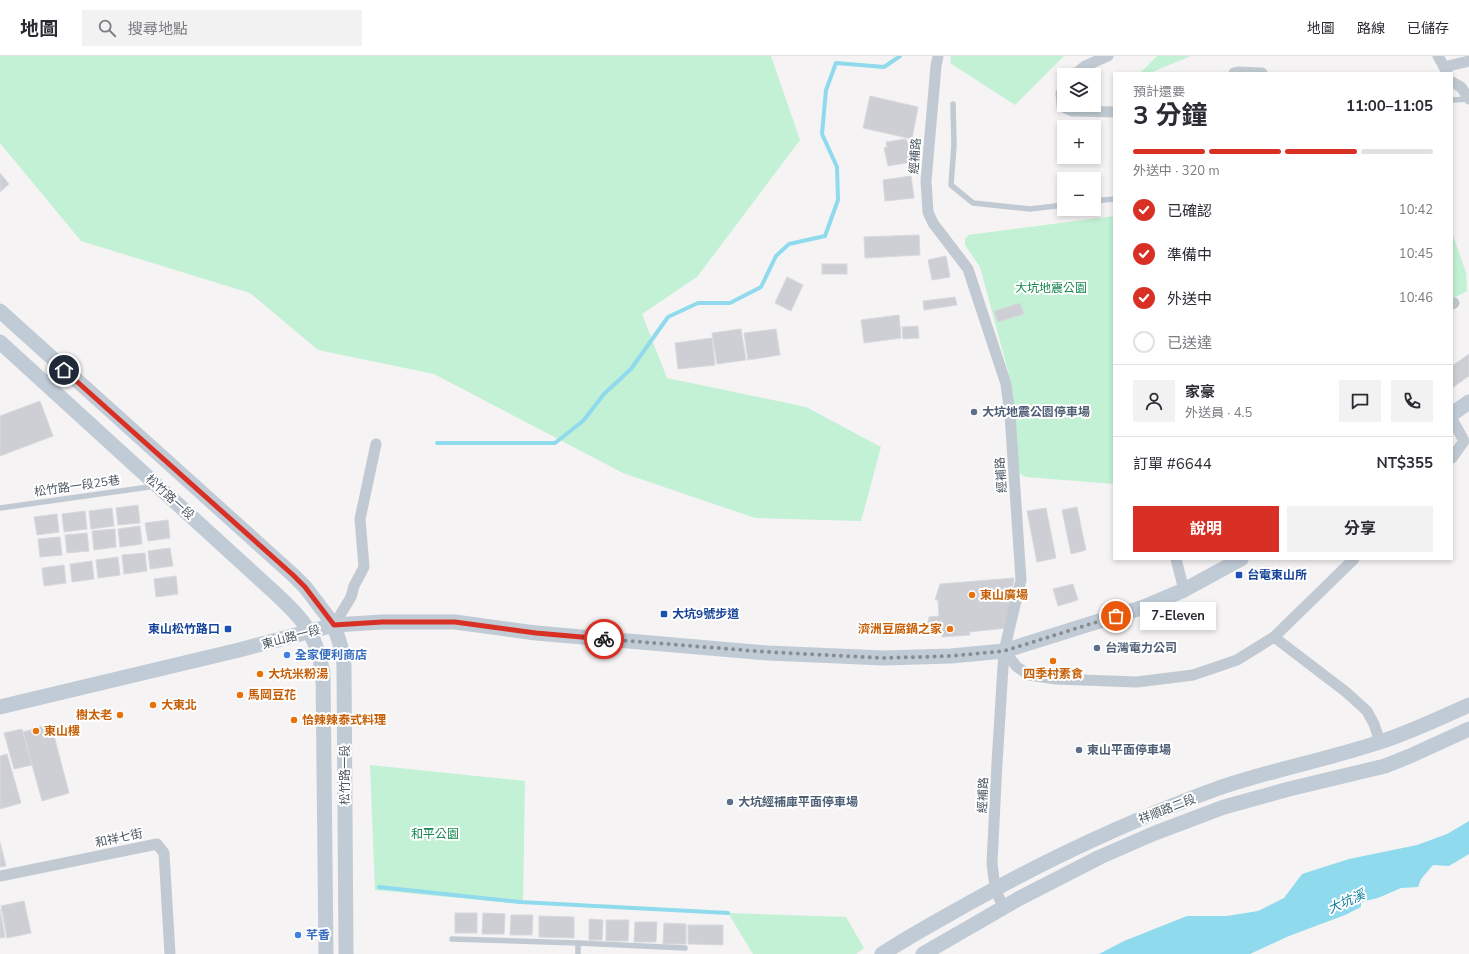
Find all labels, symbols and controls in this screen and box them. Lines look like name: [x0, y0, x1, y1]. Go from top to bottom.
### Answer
search box: [82, 10, 362, 46]
text: 地圖: [20, 16, 58, 42]
icon: search: [96, 17, 118, 39]
text: 搜尋地點: [128, 19, 188, 39]
text: 地圖: [1307, 19, 1335, 38]
text: 路線: [1357, 19, 1385, 38]
text: 已儲存: [1407, 19, 1449, 38]
map controls: [1057, 68, 1101, 216]
button: layers: [1057, 68, 1101, 112]
text: 預計還要: [1133, 83, 1185, 101]
text: 11:00–11:05: [1346, 96, 1433, 116]
text: 3 分鐘: [1133, 98, 1208, 133]
button: +: [1057, 120, 1101, 164]
street label: 經補路: [906, 137, 924, 175]
text: 外送中 · 320 m: [1133, 162, 1220, 180]
button: −: [1057, 172, 1101, 216]
icon: check: [1133, 199, 1155, 221]
text: 已確認: [1167, 201, 1212, 221]
text: 10:42: [1399, 201, 1433, 219]
icon: check: [1133, 243, 1155, 265]
text: 準備中: [1167, 245, 1212, 265]
text: 10:45: [1399, 245, 1433, 263]
park label: 大坑地震公園: [1015, 280, 1087, 296]
icon: check: [1133, 287, 1155, 309]
text: 外送中: [1167, 289, 1212, 309]
text: 10:46: [1399, 289, 1433, 307]
text: 已送達: [1167, 333, 1212, 353]
pin: [47, 353, 81, 387]
icon: home: [53, 359, 75, 381]
button: person: [1133, 380, 1175, 422]
button: chat: [1339, 380, 1381, 422]
button: phone: [1391, 380, 1433, 422]
text: 家豪: [1185, 382, 1215, 402]
place label: 大坑地震公園停車場: [982, 404, 1090, 420]
text: 外送員 · 4.5: [1185, 404, 1252, 422]
marker: 大坑地震公園停車場: [969, 407, 979, 417]
text: NT$355: [1376, 453, 1433, 473]
text: 訂單 #6644: [1133, 454, 1212, 474]
street label: 經補路: [992, 456, 1010, 494]
street label: 松竹路一段: [142, 471, 198, 523]
street label: 松竹路一段25巷: [33, 472, 121, 500]
button: 說明: [1133, 506, 1279, 552]
button: 分享: [1287, 506, 1433, 552]
place label: 台電東山所: [1247, 567, 1307, 583]
marker: 台電東山所: [1234, 570, 1244, 580]
place label: 東山廣場: [980, 587, 1028, 603]
marker: 東山廣場: [967, 590, 977, 600]
pin: [1099, 599, 1133, 633]
callout: 7-Eleven: [1140, 602, 1216, 630]
icon: bag: [1105, 605, 1127, 627]
place label: 大坑9號步道: [672, 606, 739, 622]
text: 7-Eleven: [1151, 607, 1205, 625]
marker: 大坑9號步道: [659, 609, 669, 619]
courier: [584, 619, 624, 659]
place label: 東山松竹路口: [148, 621, 220, 637]
place label: 濟洲豆腐鍋之家: [858, 621, 942, 637]
street label: 東山路一段: [260, 622, 322, 652]
marker: 東山松竹路口: [223, 624, 233, 634]
marker: 濟洲豆腐鍋之家: [945, 624, 955, 634]
icon: bike: [593, 628, 615, 650]
place label: 台灣電力公司: [1105, 640, 1177, 656]
marker: 台灣電力公司: [1092, 643, 1102, 653]
place label: 全家便利商店: [295, 647, 367, 663]
marker: 全家便利商店: [282, 650, 292, 660]
marker: 四季村素食: [1048, 656, 1058, 666]
place label: 大坑米粉湯: [268, 666, 328, 682]
place label: 四季村素食: [1023, 666, 1083, 682]
marker: 大坑米粉湯: [255, 669, 265, 679]
place label: 馬岡豆花: [248, 687, 296, 703]
marker: 馬岡豆花: [235, 690, 245, 700]
place label: 大東北: [161, 697, 197, 713]
marker: 大東北: [148, 700, 158, 710]
place label: 樹太老: [76, 707, 112, 723]
marker: 樹太老: [115, 710, 125, 720]
place label: 恰辣辣泰式料理: [302, 712, 386, 728]
marker: 恰辣辣泰式料理: [289, 715, 299, 725]
place label: 東山樓: [44, 723, 80, 739]
marker: 東山樓: [31, 726, 41, 736]
place label: 東山平面停車場: [1087, 742, 1171, 758]
street label: 松竹路一段: [337, 745, 353, 805]
marker: 東山平面停車場: [1074, 745, 1084, 755]
street label: 經補路: [974, 777, 992, 813]
street label: 祥順路二段: [1136, 791, 1198, 827]
place label: 大坑經補庫平面停車場: [738, 794, 858, 810]
marker: 大坑經補庫平面停車場: [725, 797, 735, 807]
street label: 和祥七街: [94, 825, 144, 851]
park label: 和平公園: [411, 826, 459, 842]
water label: 大坑溪: [1325, 885, 1370, 918]
place label: 芊香: [306, 927, 330, 943]
marker: 芊香: [293, 930, 303, 940]

